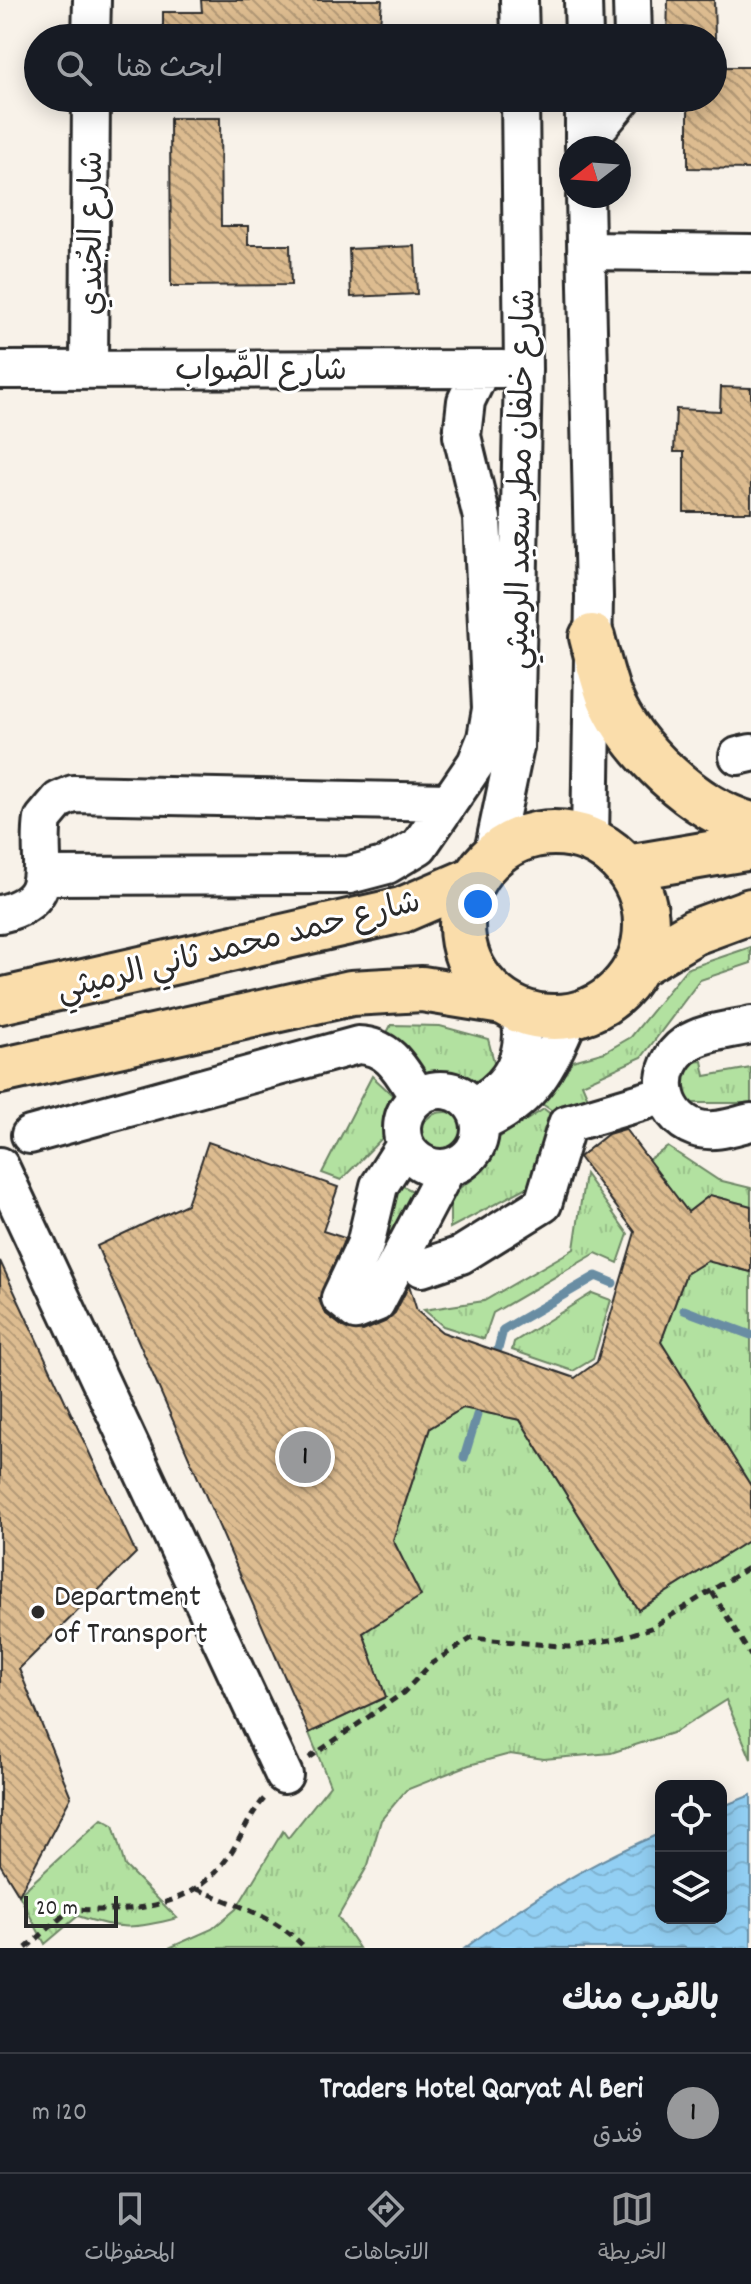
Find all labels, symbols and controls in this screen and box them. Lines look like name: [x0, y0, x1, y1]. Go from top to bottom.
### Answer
search box: [24, 24, 727, 112]
icon: search: [52, 46, 96, 90]
text: ابحث هنا: [116, 49, 223, 92]
north arrow: [559, 136, 631, 208]
street label: شارع الجُندي: [72, 151, 118, 315]
street label: شارع خلفان مطر سعيد الرميثي: [498, 288, 550, 670]
street label: شارع الصَّواب: [175, 349, 347, 396]
street label: شارع حمد محمد ثاني الرميثي: [53, 881, 426, 1016]
your location: [458, 884, 498, 924]
pin: 1: [279, 1427, 331, 1487]
place label: Department of Transport: [54, 1576, 208, 1659]
marker: Department of Transport: [29, 1603, 47, 1621]
map controls: [655, 1780, 727, 1924]
button: locate: [655, 1780, 727, 1852]
button: layers: [655, 1852, 727, 1924]
scale bar: [24, 1892, 118, 1928]
text: 20 m: [36, 1894, 78, 1925]
text: بالقرب منك: [562, 1978, 719, 2027]
text: Traders Hotel Qaryat Al Beri: [320, 2070, 643, 2113]
text: 120 m: [32, 2095, 87, 2132]
text: 1: [690, 2095, 696, 2132]
text: فندق: [592, 2118, 643, 2155]
tab: المحفوظات: [84, 2187, 175, 2271]
tab: الاتجاهات: [344, 2187, 429, 2271]
tab: الخريطة: [598, 2187, 667, 2271]

